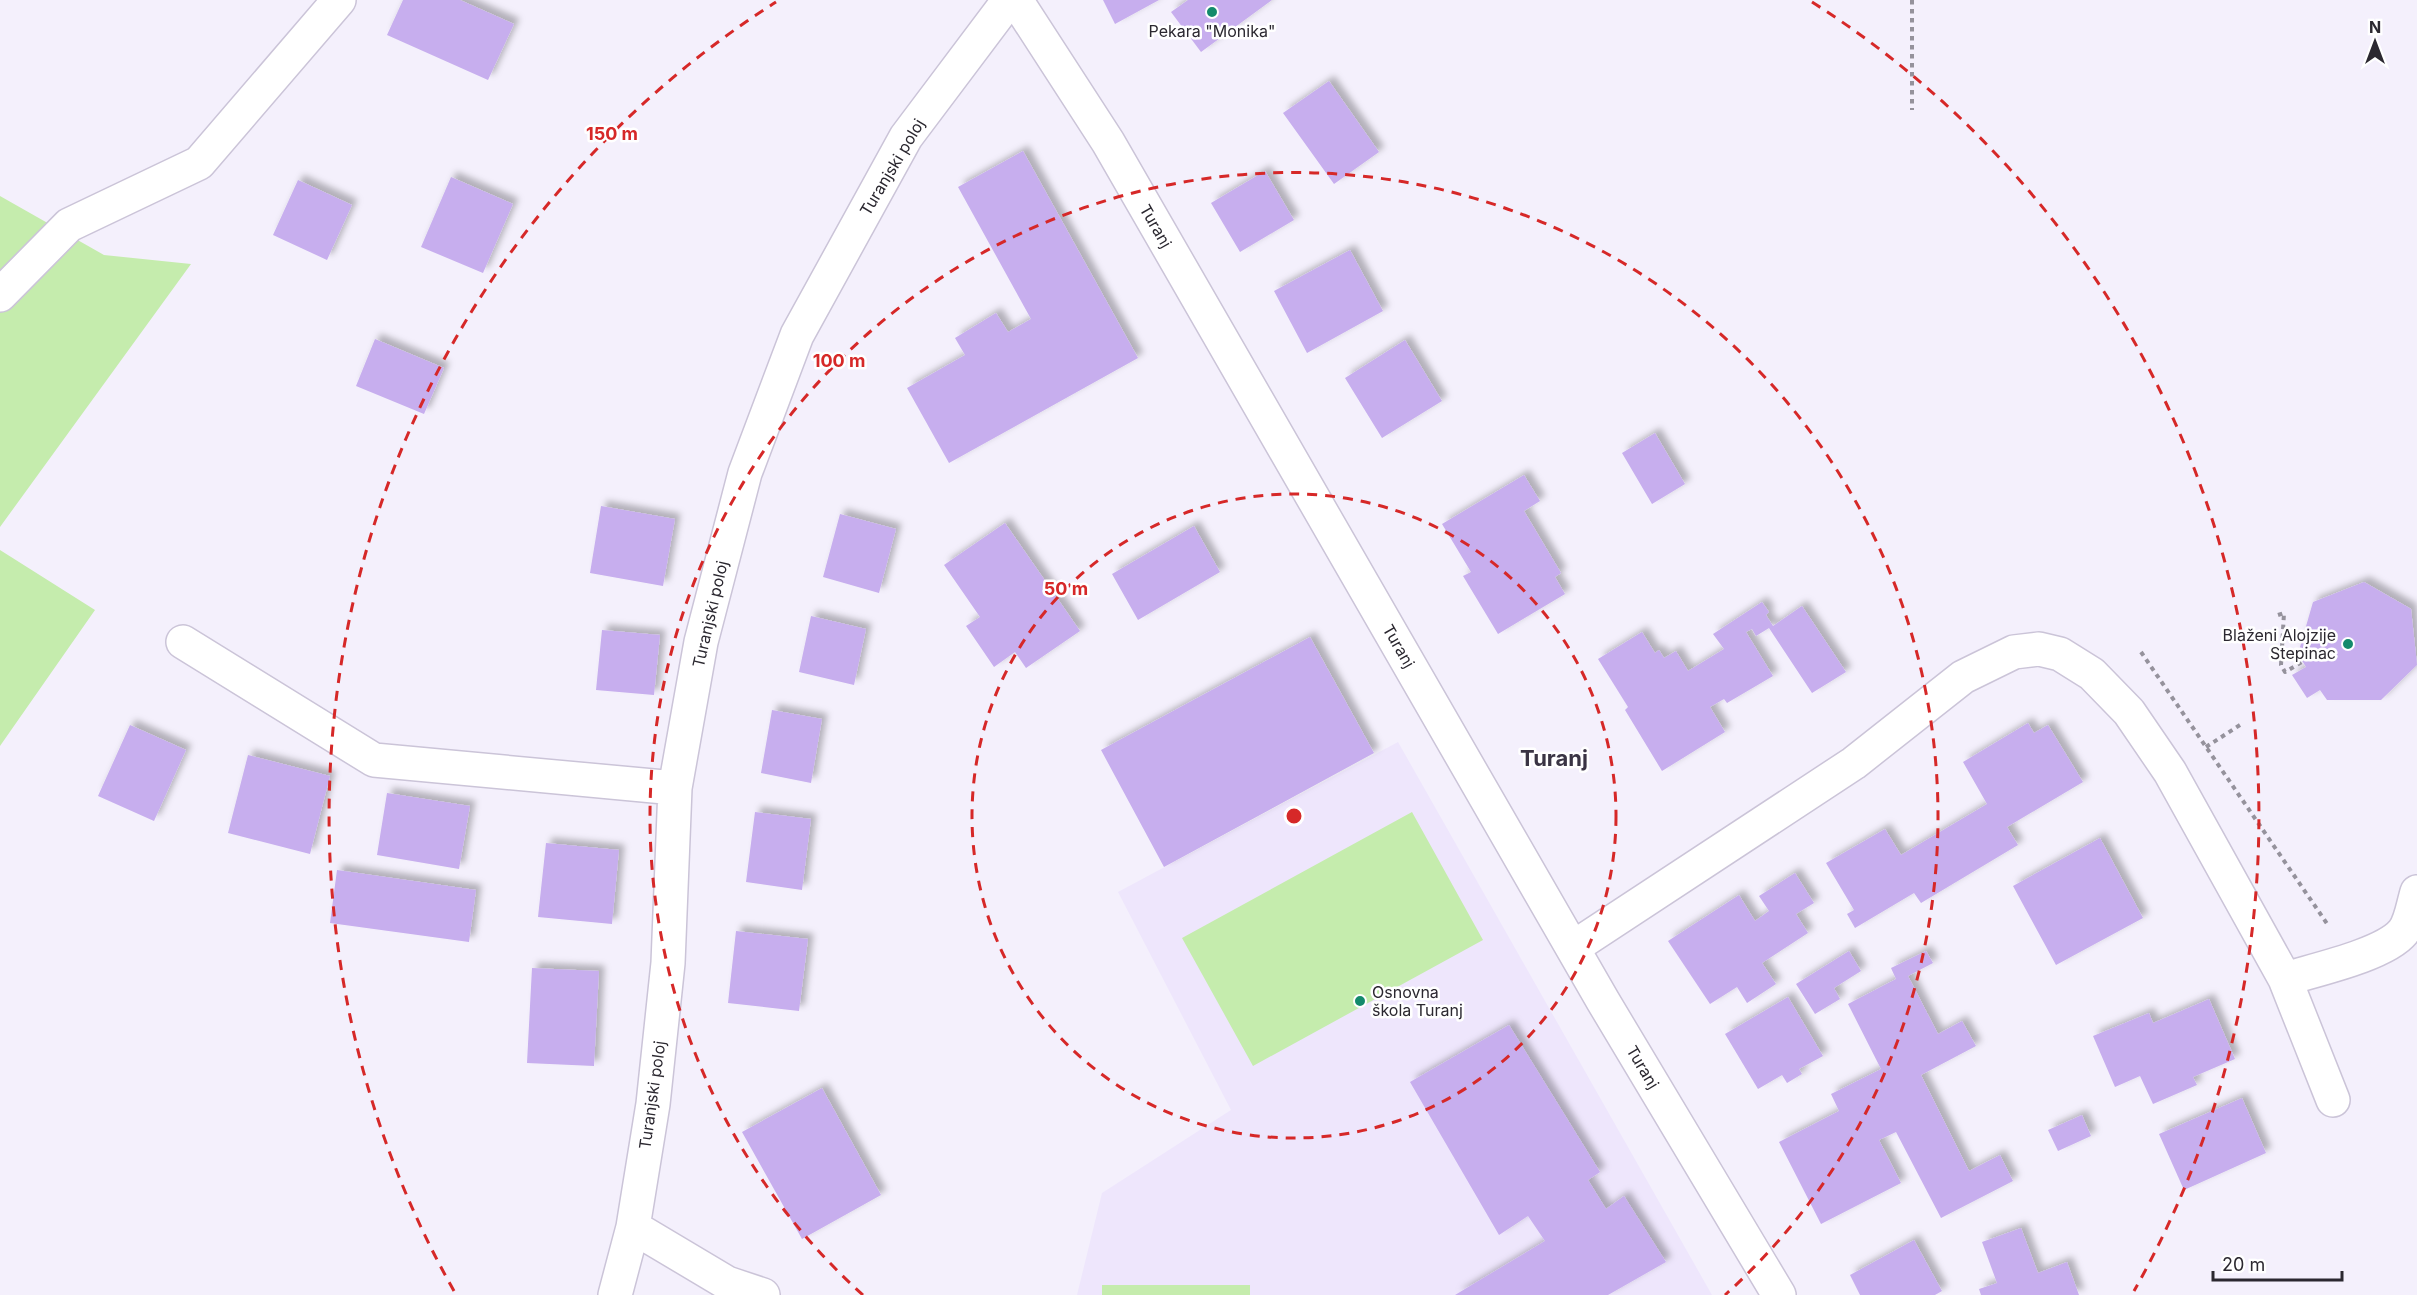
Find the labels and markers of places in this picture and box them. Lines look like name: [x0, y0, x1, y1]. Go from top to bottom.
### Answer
marker: Pekara "Monika": [1205, 5, 1219, 19]
place label: Pekara "Monika": [1149, 21, 1275, 41]
place label: Blaženi Alojzije Stepinac: [2223, 625, 2336, 663]
marker: Blaženi Alojzije Stepinac: [2341, 637, 2355, 651]
centre of rings: [1284, 806, 1304, 826]
place label: Osnovna škola Turanj: [1372, 982, 1463, 1020]
marker: Osnovna škola Turanj: [1353, 994, 1367, 1008]

